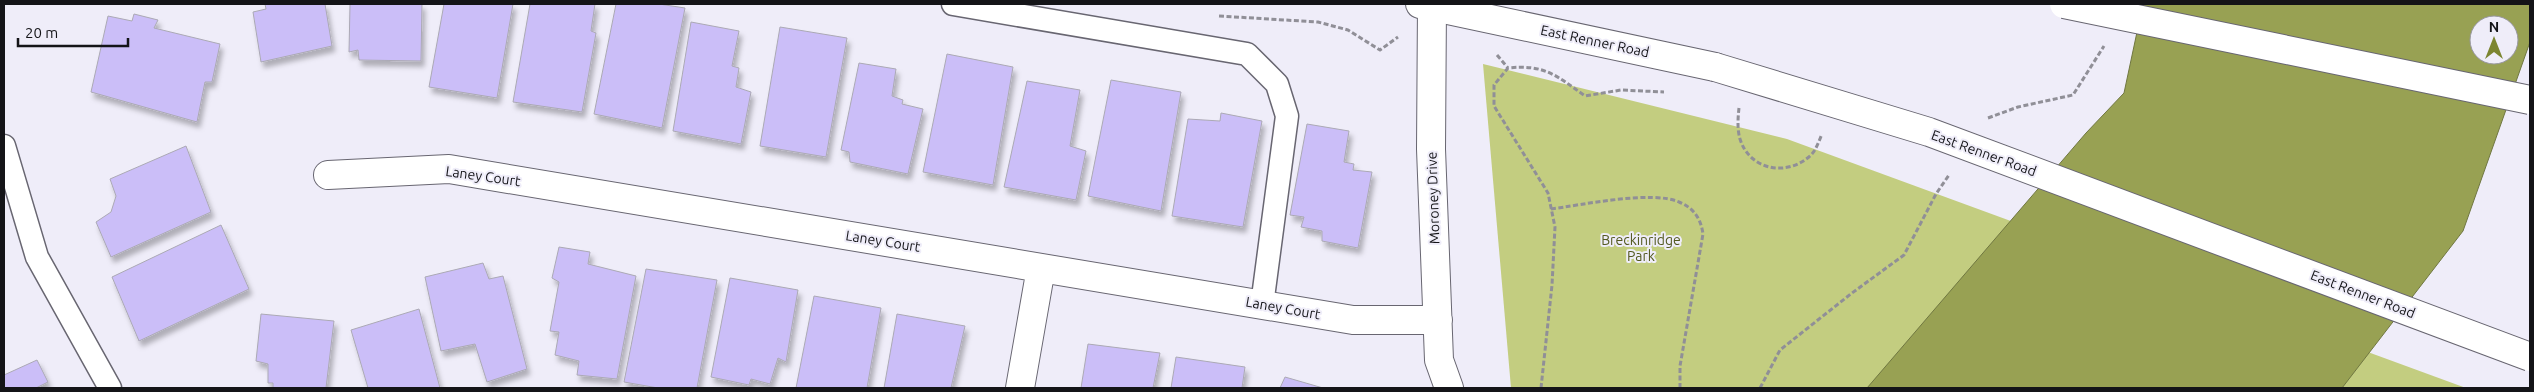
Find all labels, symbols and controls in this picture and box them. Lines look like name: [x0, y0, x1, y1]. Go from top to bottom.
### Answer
scale bar: [18, 15, 128, 47]
north arrow: [2469, 15, 2519, 65]
text: N: [2489, 19, 2499, 35]
street label: East Renner Road: [1539, 22, 1651, 60]
text: 20 m: [25, 24, 58, 41]
street label: East Renner Road: [1929, 127, 2039, 179]
street label: Moroney Drive: [1423, 151, 1443, 245]
street label: Laney Court: [444, 163, 522, 189]
street label: Laney Court: [844, 227, 922, 255]
park label: Breckinridge Park: [1601, 232, 1681, 264]
street label: East Renner Road: [2308, 267, 2418, 321]
street label: Laney Court: [1244, 294, 1322, 323]

